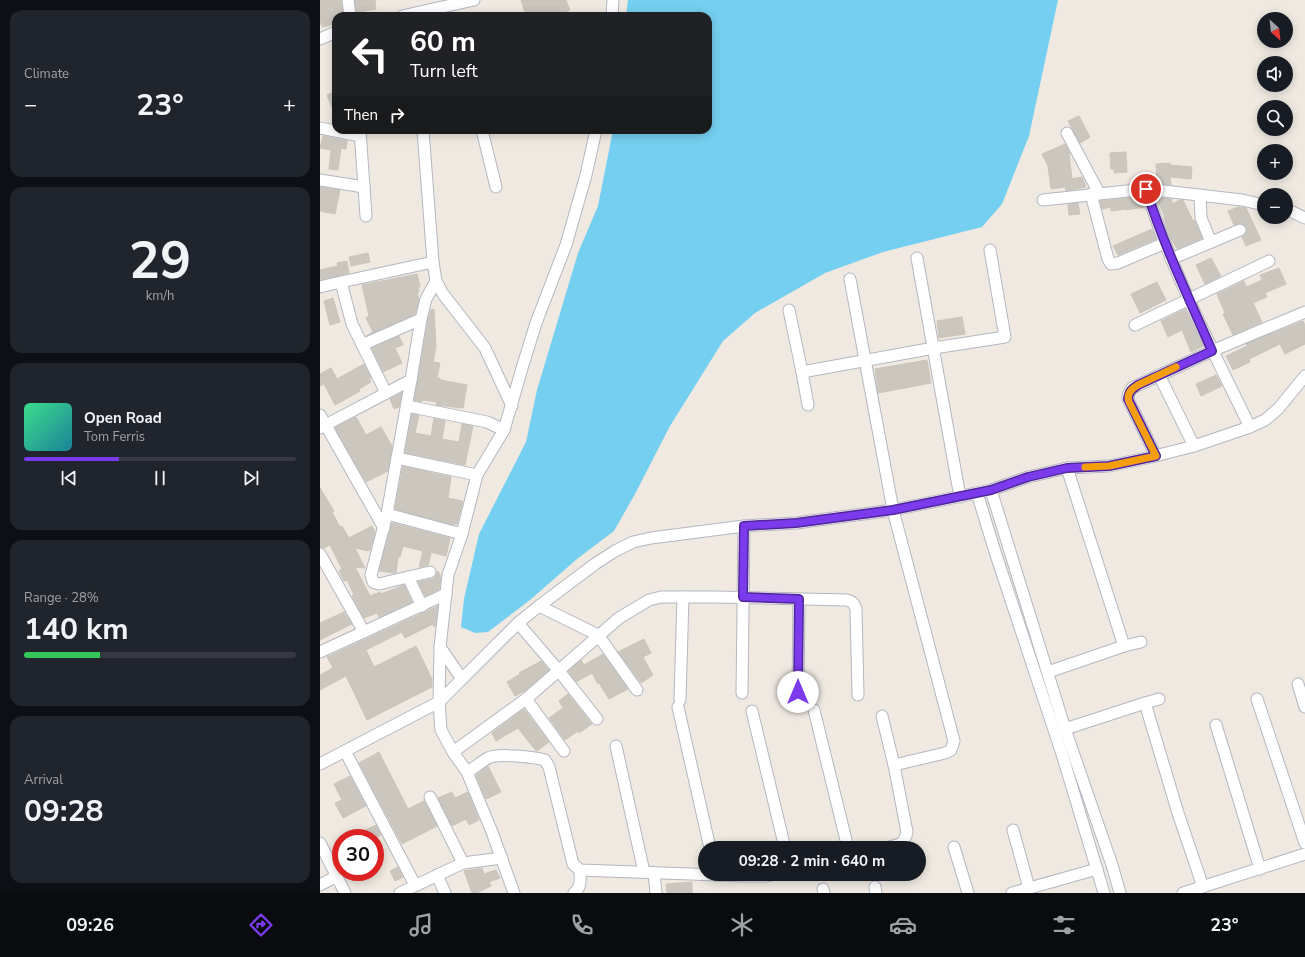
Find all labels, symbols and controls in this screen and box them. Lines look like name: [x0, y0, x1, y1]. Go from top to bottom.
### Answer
north arrow: [1257, 12, 1293, 48]
map controls: [1257, 12, 1293, 224]
text: 60 m: [410, 23, 476, 61]
icon: left: [344, 28, 396, 80]
button: sound: [1257, 56, 1293, 92]
text: Turn left: [410, 59, 478, 83]
text: Climate: [24, 65, 69, 83]
text: 23°: [136, 85, 184, 126]
text: −: [24, 90, 37, 120]
text: +: [283, 90, 296, 120]
button: search: [1257, 100, 1293, 136]
icon: right: [386, 104, 408, 126]
text: Then: [344, 105, 378, 125]
button: +: [1257, 144, 1293, 180]
pin: [1129, 172, 1163, 206]
icon: arrive: [1135, 178, 1157, 200]
button: −: [1257, 188, 1293, 224]
text: 29: [129, 225, 191, 296]
text: km/h: [146, 287, 174, 305]
text: Open Road: [84, 408, 162, 428]
text: Tom Ferris: [84, 428, 145, 446]
icon: previous: [58, 467, 80, 489]
icon: pause: [149, 467, 171, 489]
icon: next: [240, 467, 262, 489]
text: Range · 28%: [24, 589, 99, 607]
text: 140 km: [24, 609, 129, 650]
position arrow: [777, 671, 819, 713]
text: Arrival: [24, 771, 63, 789]
text: 09:28: [24, 791, 103, 832]
speed limit sign: 30: [332, 829, 384, 881]
text: 09:28 · 2 min · 640 m: [739, 851, 885, 871]
icon: directions: [247, 911, 275, 939]
icon: music: [407, 911, 435, 939]
icon: phone: [568, 911, 596, 939]
icon: climate: [728, 911, 756, 939]
icon: car: [889, 911, 917, 939]
icon: filters: [1050, 911, 1078, 939]
text: 09:26: [66, 913, 114, 937]
text: 23°: [1210, 913, 1239, 937]

